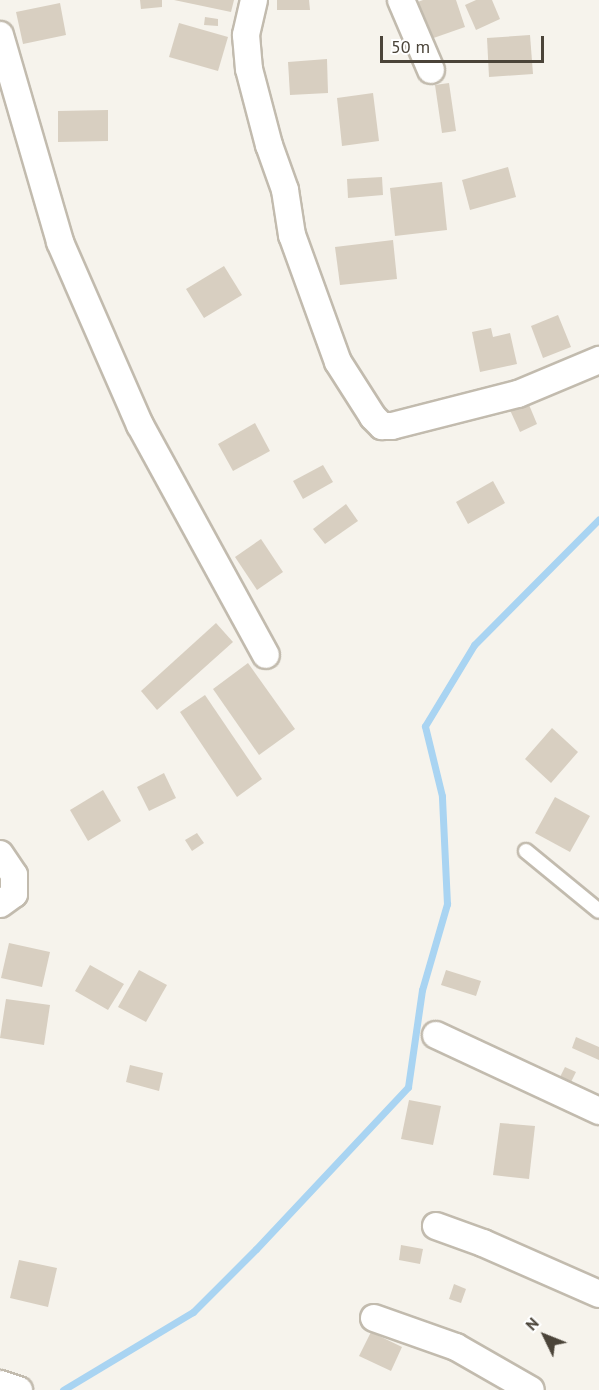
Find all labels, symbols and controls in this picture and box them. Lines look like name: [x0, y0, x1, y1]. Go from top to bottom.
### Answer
scale bar: [383, 24, 546, 62]
text: 50 m: [391, 35, 430, 58]
north arrow: [515, 1306, 575, 1366]
text: N: [521, 1313, 543, 1334]

